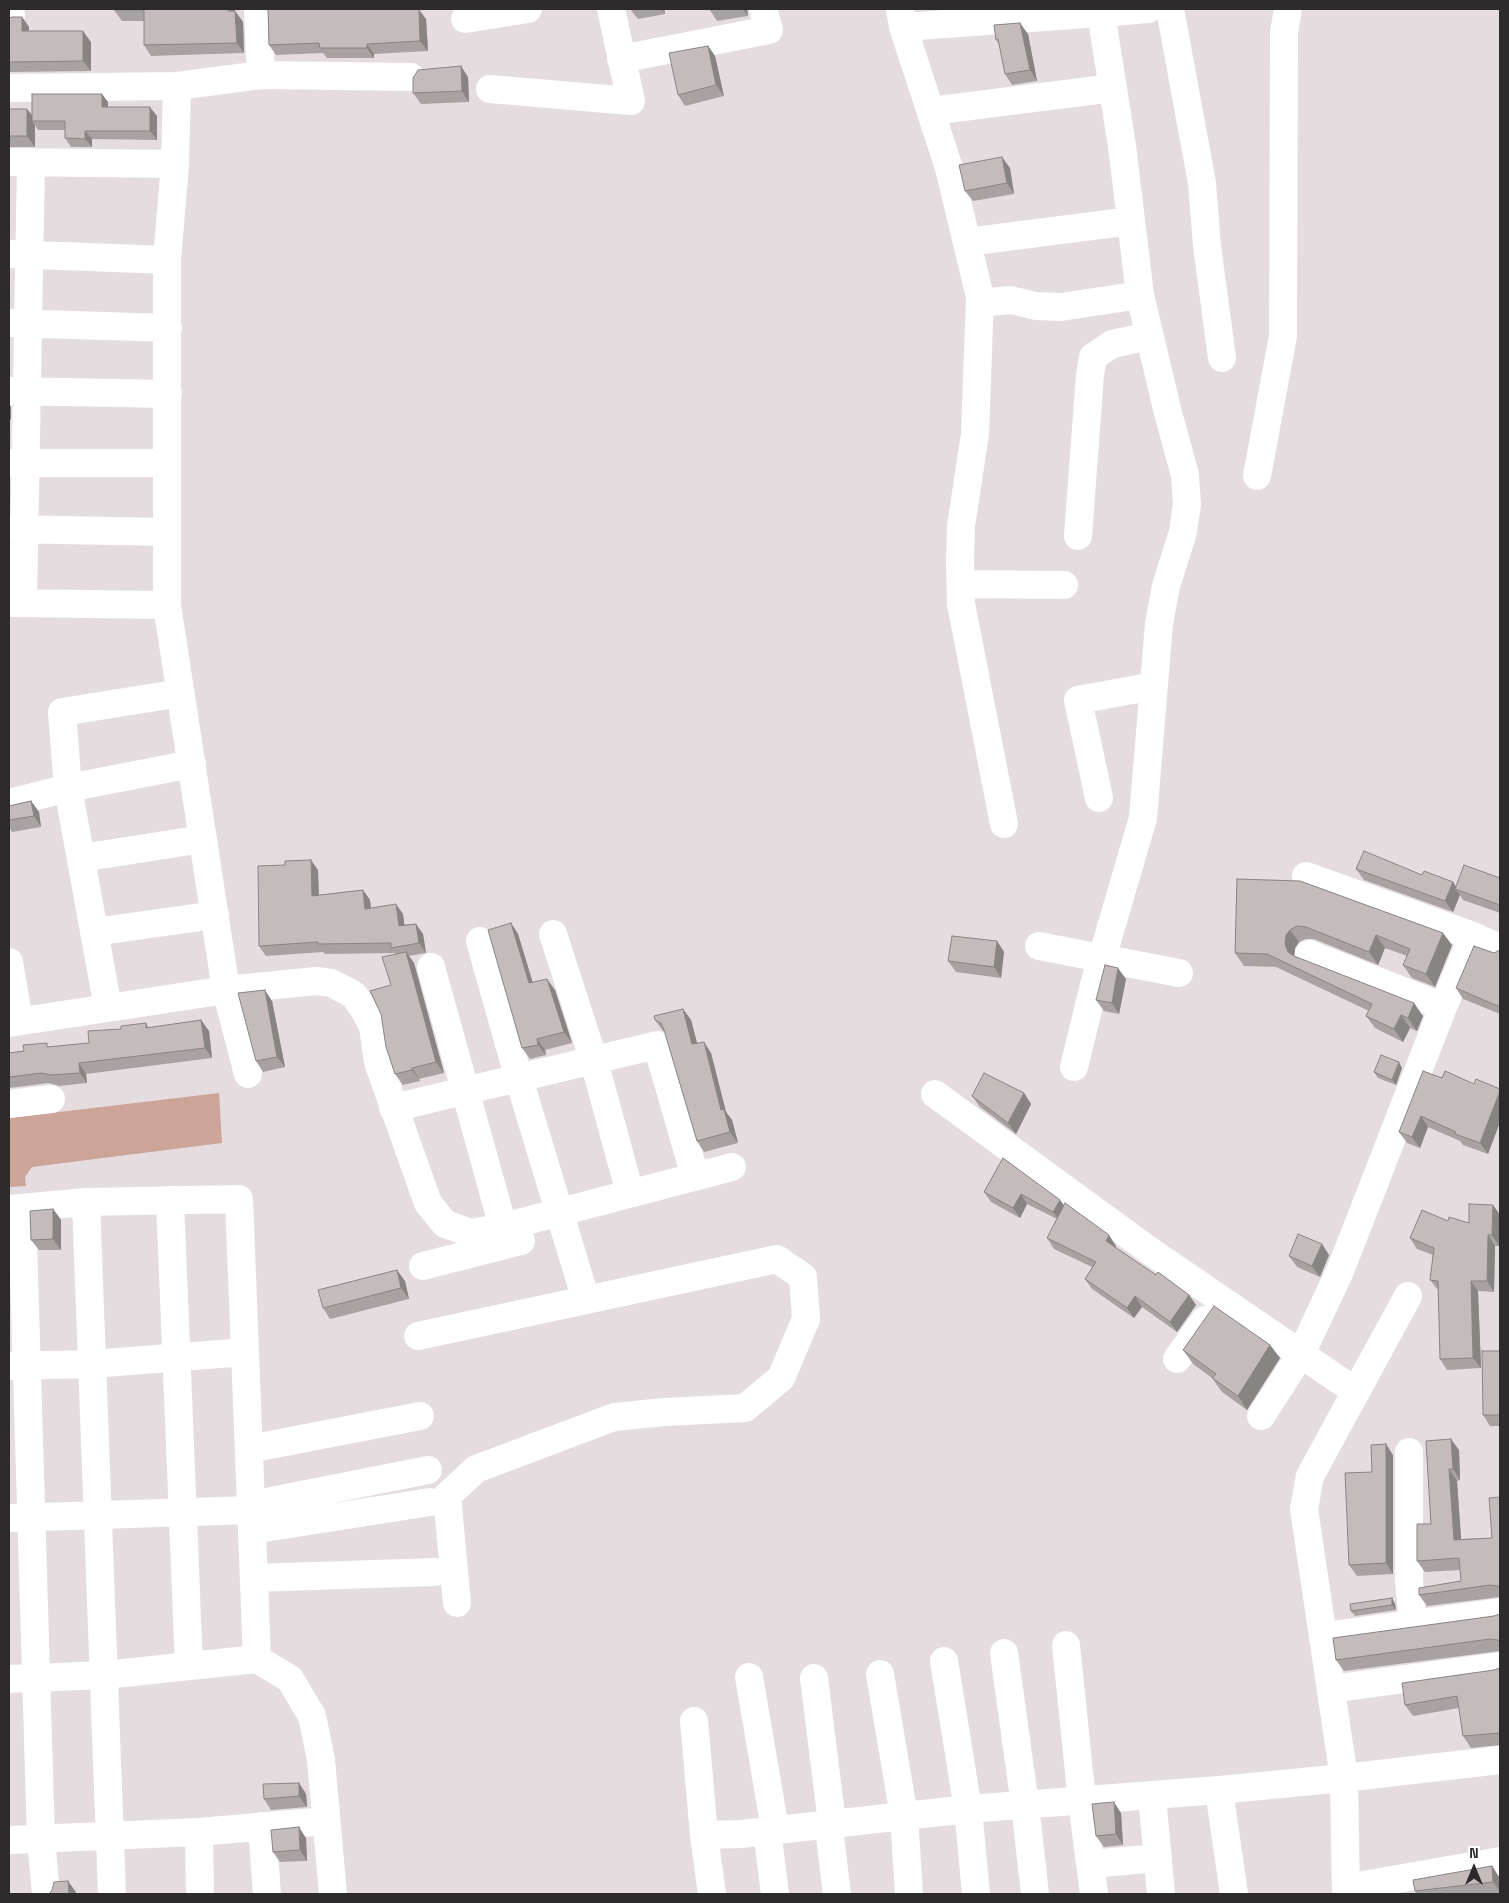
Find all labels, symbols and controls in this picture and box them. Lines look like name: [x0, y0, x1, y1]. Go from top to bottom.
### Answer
north arrow: [1449, 1843, 1499, 1893]
text: N: [1469, 1844, 1479, 1862]

